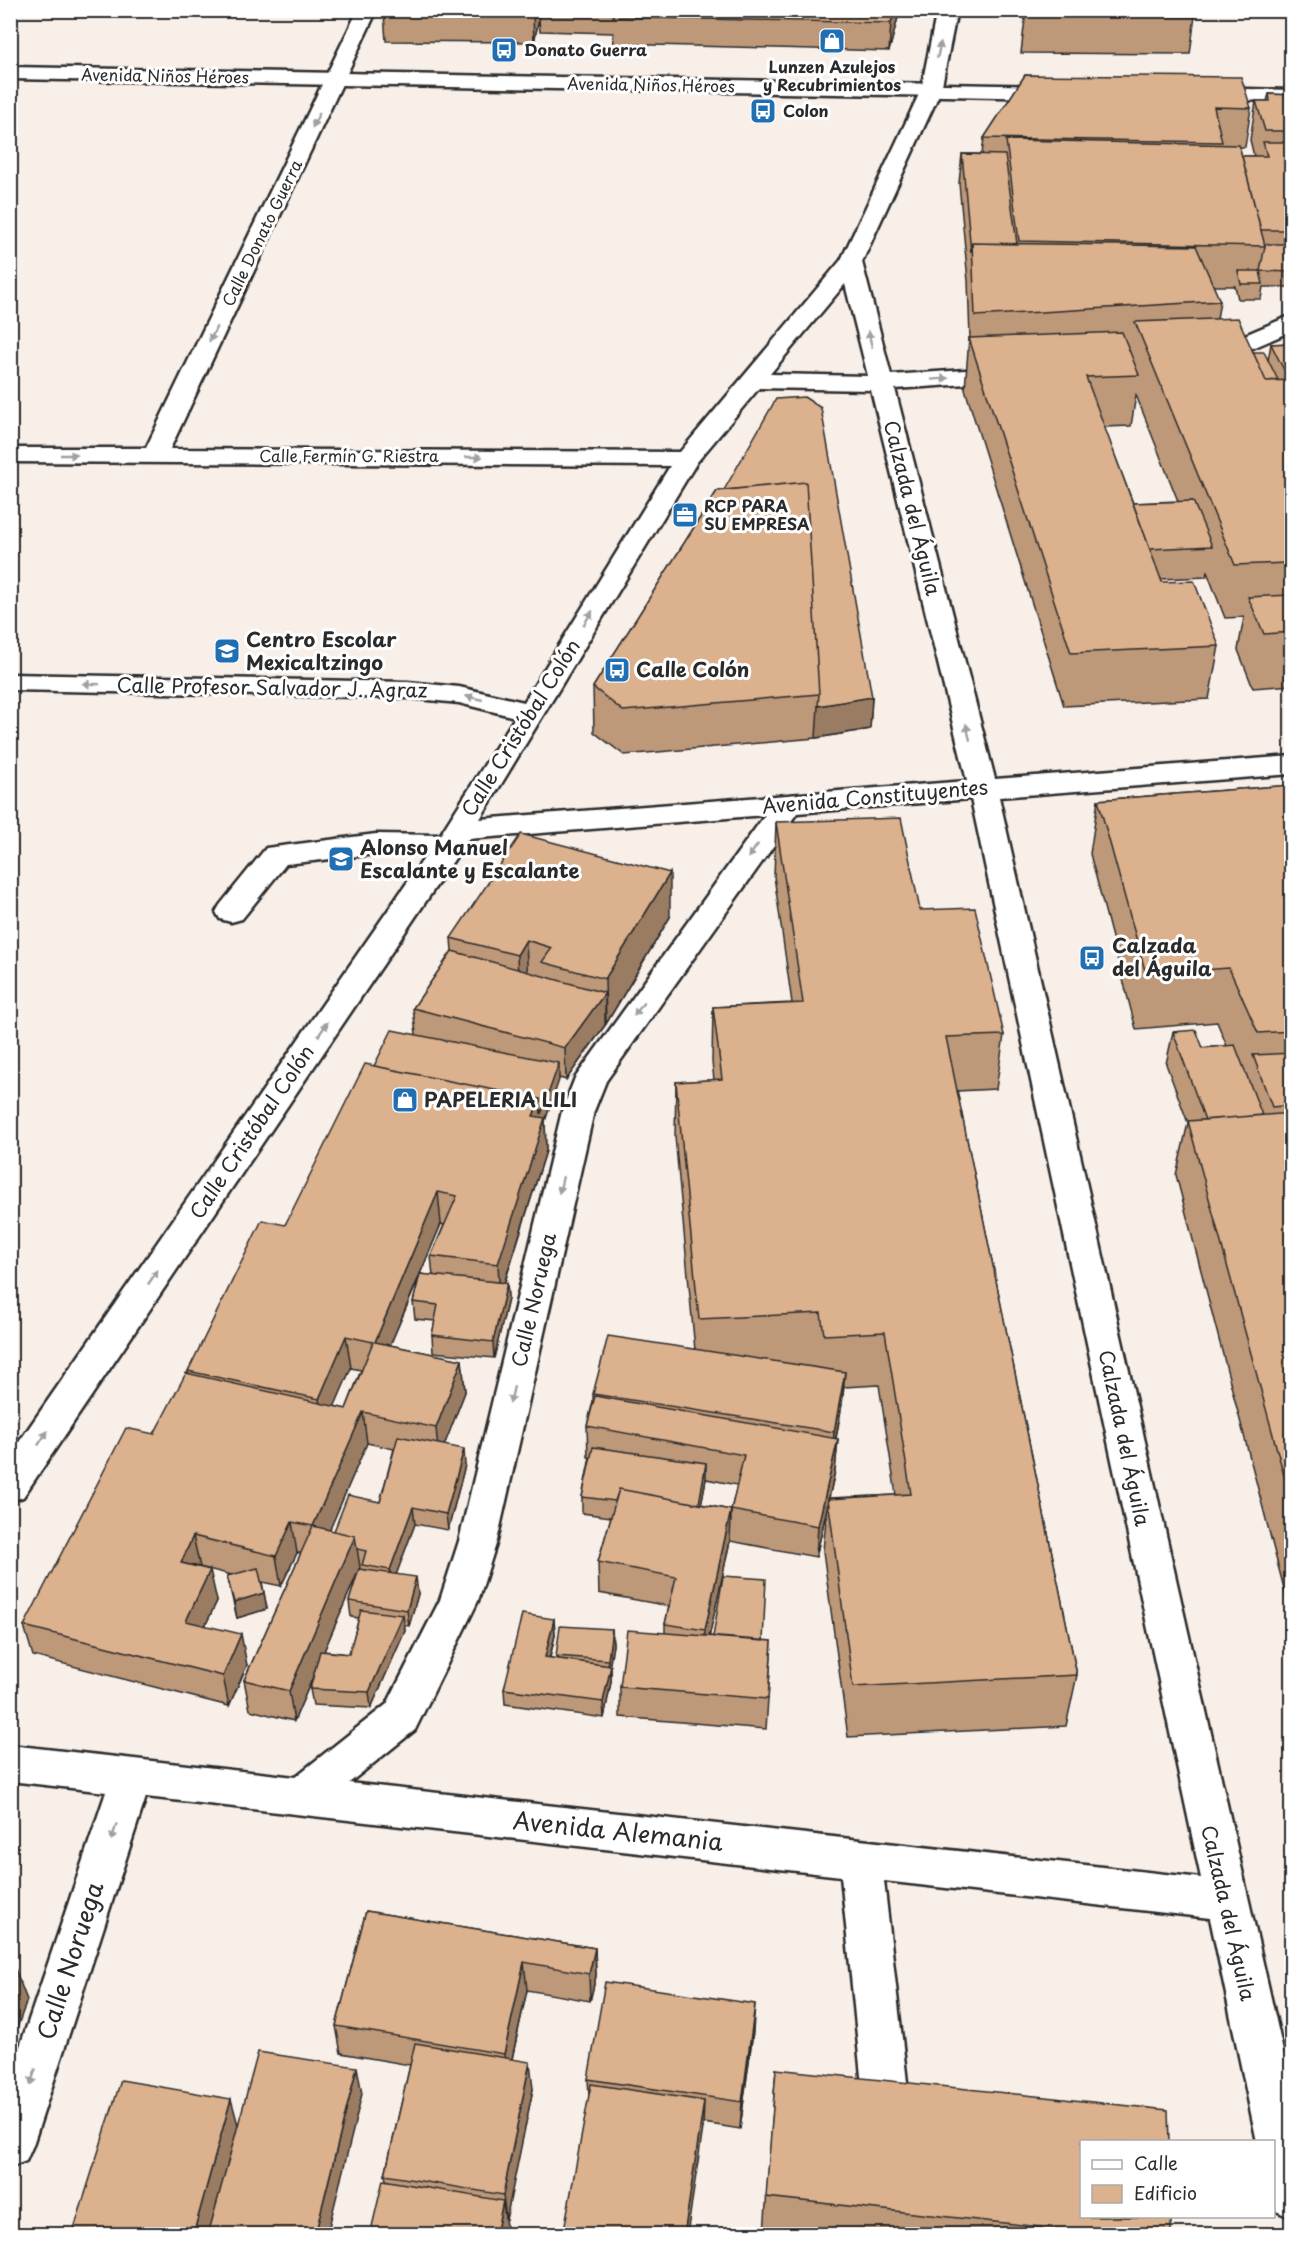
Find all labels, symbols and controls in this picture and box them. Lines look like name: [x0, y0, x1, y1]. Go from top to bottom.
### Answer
shop icon: Lunzen Azulejos y Recubrimientos: [817, 26, 847, 56]
bus stop icon: Donato Guerra: [489, 35, 519, 65]
place label: Donato Guerra: [524, 37, 647, 61]
one-way arrow: [935, 40, 944, 59]
place label: Lunzen Azulejos y Recubrimientos: [763, 54, 901, 96]
street label: Avenida Niños Héroes: [81, 62, 249, 88]
street label: Avenida Niños Héroes: [567, 71, 735, 97]
bus stop icon: Colon: [748, 96, 778, 126]
place label: Colon: [783, 98, 829, 122]
one-way arrow: [311, 112, 320, 129]
street label: Calle Donato Guerra: [215, 155, 307, 310]
one-way arrow: [209, 325, 218, 342]
one-way arrow: [865, 330, 875, 348]
one-way arrow: [930, 375, 949, 384]
street label: Calzada del Águila: [877, 417, 949, 599]
street label: Calle Fermín G. Riestra: [259, 443, 439, 467]
one-way arrow: [59, 450, 78, 460]
one-way arrow: [464, 452, 483, 462]
place label: RCP PARA SU EMPRESA: [704, 493, 810, 535]
office icon: RCP PARA SU EMPRESA: [670, 500, 700, 530]
one-way arrow: [583, 610, 594, 627]
place label: Centro Escolar Mexicaltzingo: [246, 624, 397, 677]
street label: Calle Cristóbal Colón: [453, 633, 587, 822]
school or university icon: Centro Escolar Mexicaltzingo: [212, 636, 242, 666]
place label: Calle Colón: [636, 654, 749, 684]
bus stop icon: Calle Colón: [602, 655, 632, 685]
street label: Calle Profesor Salvador J. Agraz: [116, 669, 428, 705]
one-way arrow: [81, 679, 100, 689]
one-way arrow: [465, 693, 483, 703]
one-way arrow: [963, 723, 973, 741]
street label: Avenida Constituyentes: [761, 771, 989, 821]
place label: Alonso Manuel Escalante y Escalante: [360, 832, 579, 885]
school or university icon: Alonso Manuel Escalante y Escalante: [326, 844, 356, 874]
one-way arrow: [748, 844, 760, 859]
place label: Calzada del Águila: [1112, 930, 1212, 983]
bus stop icon: Calzada del Águila: [1077, 943, 1107, 973]
one-way arrow: [633, 1001, 645, 1017]
one-way arrow: [317, 1021, 329, 1037]
street label: Calle Cristóbal Colón: [182, 1038, 321, 1225]
place label: PAPELERIA LILI: [424, 1084, 577, 1114]
shop icon: PAPELERIA LILI: [390, 1085, 420, 1115]
one-way arrow: [556, 1176, 565, 1195]
street label: Calle Noruega: [503, 1229, 563, 1370]
one-way arrow: [148, 1268, 159, 1285]
street label: Calzada del Águila: [1092, 1347, 1158, 1529]
one-way arrow: [507, 1386, 516, 1405]
one-way arrow: [38, 1429, 49, 1446]
street label: Avenida Alemania: [511, 1801, 725, 1859]
street label: Calzada del Águila: [1194, 1822, 1264, 2004]
one-way arrow: [109, 1823, 118, 1841]
street label: Calle Noruega: [27, 1877, 112, 2044]
one-way arrow: [28, 2068, 37, 2086]
legend: [1080, 2140, 1275, 2218]
text: Calle: [1134, 2149, 1178, 2176]
text: Edificio: [1134, 2179, 1197, 2206]

